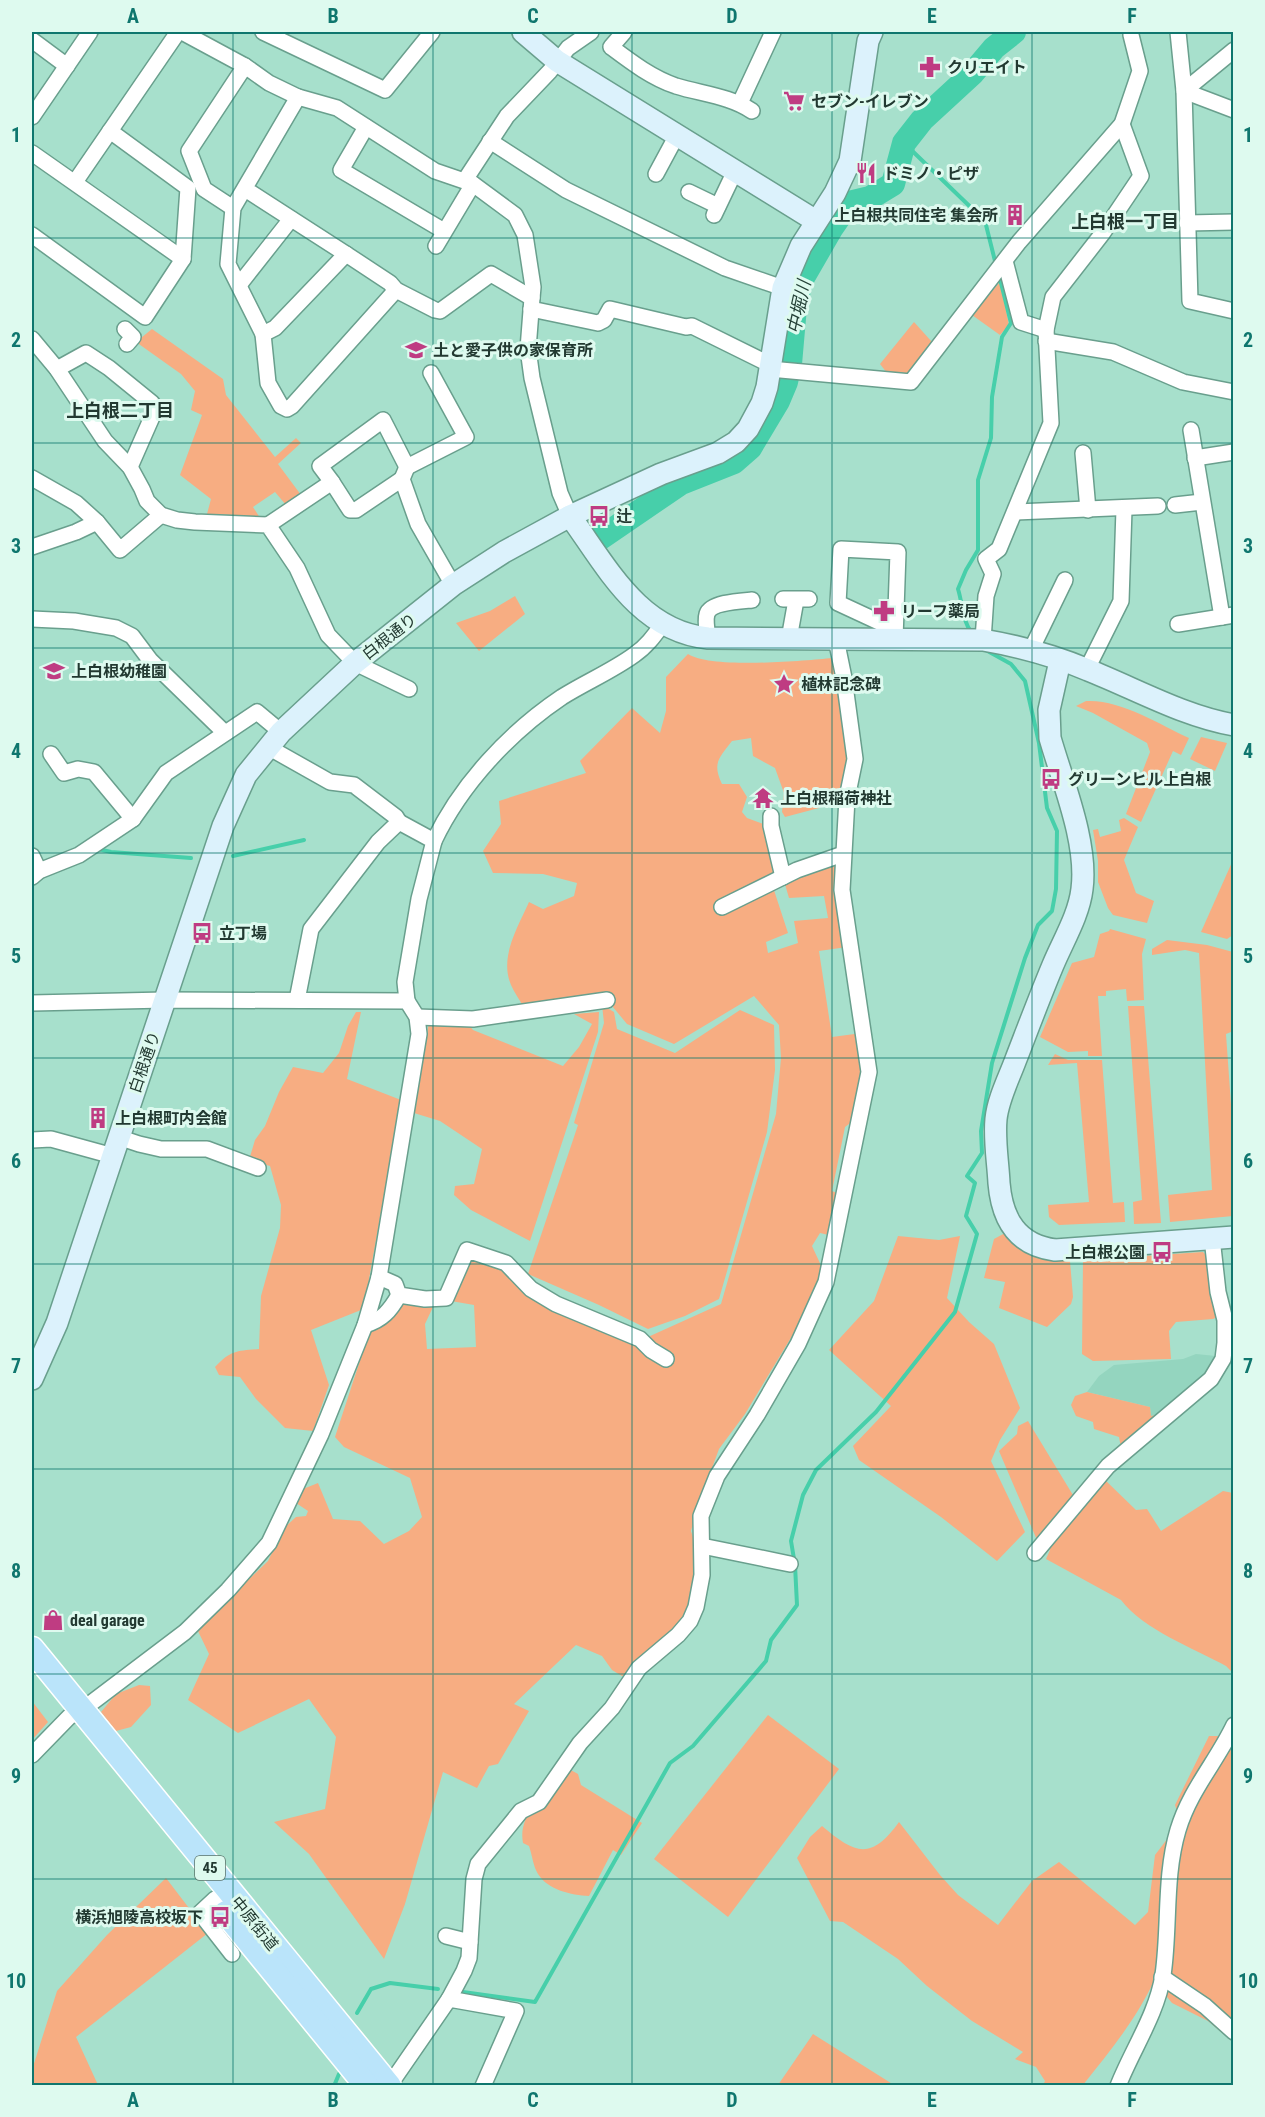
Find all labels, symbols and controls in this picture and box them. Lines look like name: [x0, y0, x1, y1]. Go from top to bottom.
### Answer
text: A: [127, 4, 139, 28]
text: B: [327, 4, 339, 28]
text: C: [527, 4, 539, 28]
text: D: [726, 4, 738, 28]
text: E: [927, 4, 937, 28]
text: F: [1127, 4, 1137, 28]
pharmacy icon: クリエイト: [918, 55, 942, 79]
place label: クリエイト: [947, 58, 1027, 77]
supermarket icon: セブン-イレブン: [782, 89, 806, 113]
place label: セブン-イレブン: [811, 92, 929, 111]
text: 1: [11, 123, 21, 147]
text: 1: [1243, 123, 1253, 147]
restaurant icon: ドミノ・ピザ: [854, 161, 878, 185]
place label: ドミノ・ピザ: [883, 164, 979, 183]
building icon: 上白根共同住宅 集会所: [1003, 203, 1027, 227]
place label: 上白根共同住宅 集会所: [834, 206, 998, 225]
district label: 上白根一丁目: [1071, 211, 1179, 232]
water label: 中堀川: [783, 276, 815, 335]
text: 2: [11, 328, 21, 352]
text: 2: [1243, 328, 1253, 352]
school or university icon: 土と愛子供の家保育所: [404, 338, 428, 362]
place label: 土と愛子供の家保育所: [433, 341, 593, 360]
district label: 上白根二丁目: [66, 400, 174, 421]
bus stop icon: 辻: [587, 504, 611, 528]
place label: 辻: [616, 507, 632, 526]
text: 3: [11, 534, 21, 558]
text: 3: [1243, 534, 1253, 558]
pharmacy icon: リーフ薬局: [872, 599, 896, 623]
place label: リーフ薬局: [901, 602, 980, 621]
street label: 白根通り: [358, 609, 420, 664]
school or university icon: 上白根幼稚園: [42, 659, 66, 683]
place label: 上白根幼稚園: [71, 662, 167, 681]
place icon: 植林記念碑: [772, 672, 796, 696]
place label: 植林記念碑: [801, 675, 881, 694]
text: 4: [11, 739, 21, 763]
text: 4: [1243, 739, 1253, 763]
bus stop icon: グリーンヒル上白根: [1039, 767, 1063, 791]
place label: グリーンヒル上白根: [1068, 770, 1211, 789]
temple icon: 上白根稲荷神社: [751, 786, 775, 810]
place label: 上白根稲荷神社: [780, 789, 892, 808]
bus stop icon: 立丁場: [190, 921, 214, 945]
place label: 立丁場: [219, 924, 267, 943]
text: 5: [11, 944, 21, 968]
text: 5: [1243, 944, 1253, 968]
street label: 白根通り: [125, 1029, 164, 1096]
building icon: 上白根町内会館: [86, 1106, 110, 1130]
place label: 上白根町内会館: [115, 1109, 227, 1128]
text: 6: [11, 1149, 21, 1173]
text: 6: [1243, 1149, 1253, 1173]
bus stop icon: 上白根公園: [1150, 1240, 1174, 1264]
place label: 上白根公園: [1065, 1243, 1145, 1262]
text: 7: [11, 1354, 21, 1378]
text: 7: [1243, 1354, 1253, 1378]
text: 8: [11, 1559, 21, 1583]
text: 8: [1243, 1559, 1253, 1583]
shop icon: deal garage: [41, 1608, 65, 1632]
place label: deal garage: [70, 1611, 145, 1630]
text: 9: [11, 1764, 21, 1788]
text: 9: [1243, 1764, 1253, 1788]
road number: 45: [195, 1856, 225, 1880]
street label: 中原街道: [227, 1892, 282, 1954]
bus stop icon: 横浜旭陵高校坂下: [208, 1905, 232, 1929]
place label: 横浜旭陵高校坂下: [75, 1908, 203, 1927]
text: 10: [6, 1969, 26, 1993]
text: 10: [1238, 1969, 1258, 1993]
text: A: [127, 2088, 139, 2112]
text: B: [327, 2088, 339, 2112]
text: C: [527, 2088, 539, 2112]
text: D: [726, 2088, 738, 2112]
text: E: [927, 2088, 937, 2112]
text: F: [1127, 2088, 1137, 2112]

